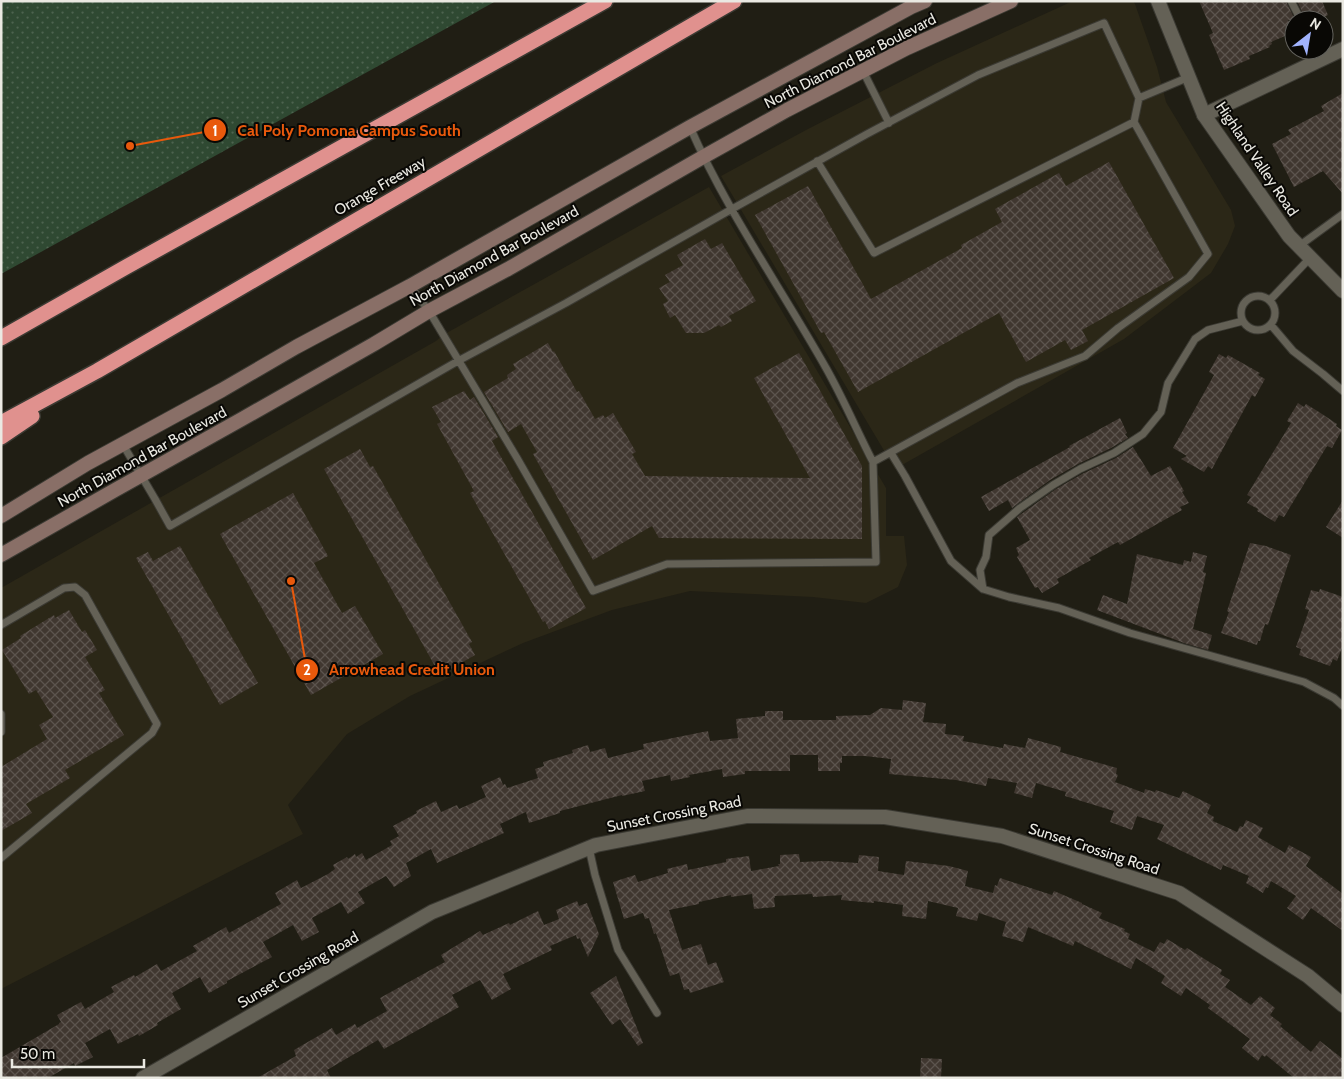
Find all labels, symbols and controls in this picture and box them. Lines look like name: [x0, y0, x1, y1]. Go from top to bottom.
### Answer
street label: North Diamond Bar Boulevard: [761, 10, 939, 112]
north arrow: [1284, 10, 1334, 60]
text: N: [1307, 14, 1325, 34]
street label: Highland Valley Road: [1212, 98, 1302, 220]
callout: Cal Poly Pomona Campus South: [202, 115, 471, 146]
text: Cal Poly Pomona Campus South: [237, 121, 461, 140]
text: 1: [212, 122, 218, 140]
street label: Orange Freeway: [331, 152, 429, 219]
street label: North Diamond Bar Boulevard: [406, 202, 582, 310]
street label: North Diamond Bar Boulevard: [54, 403, 230, 511]
callout: Arrowhead Credit Union: [294, 654, 505, 685]
text: Arrowhead Credit Union: [329, 660, 495, 679]
text: 2: [303, 661, 311, 679]
street label: Sunset Crossing Road: [605, 792, 743, 836]
street label: Sunset Crossing Road: [1026, 819, 1162, 879]
street label: Sunset Crossing Road: [234, 928, 362, 1012]
scale bar: [12, 1036, 145, 1068]
text: 50 m: [20, 1045, 55, 1063]

